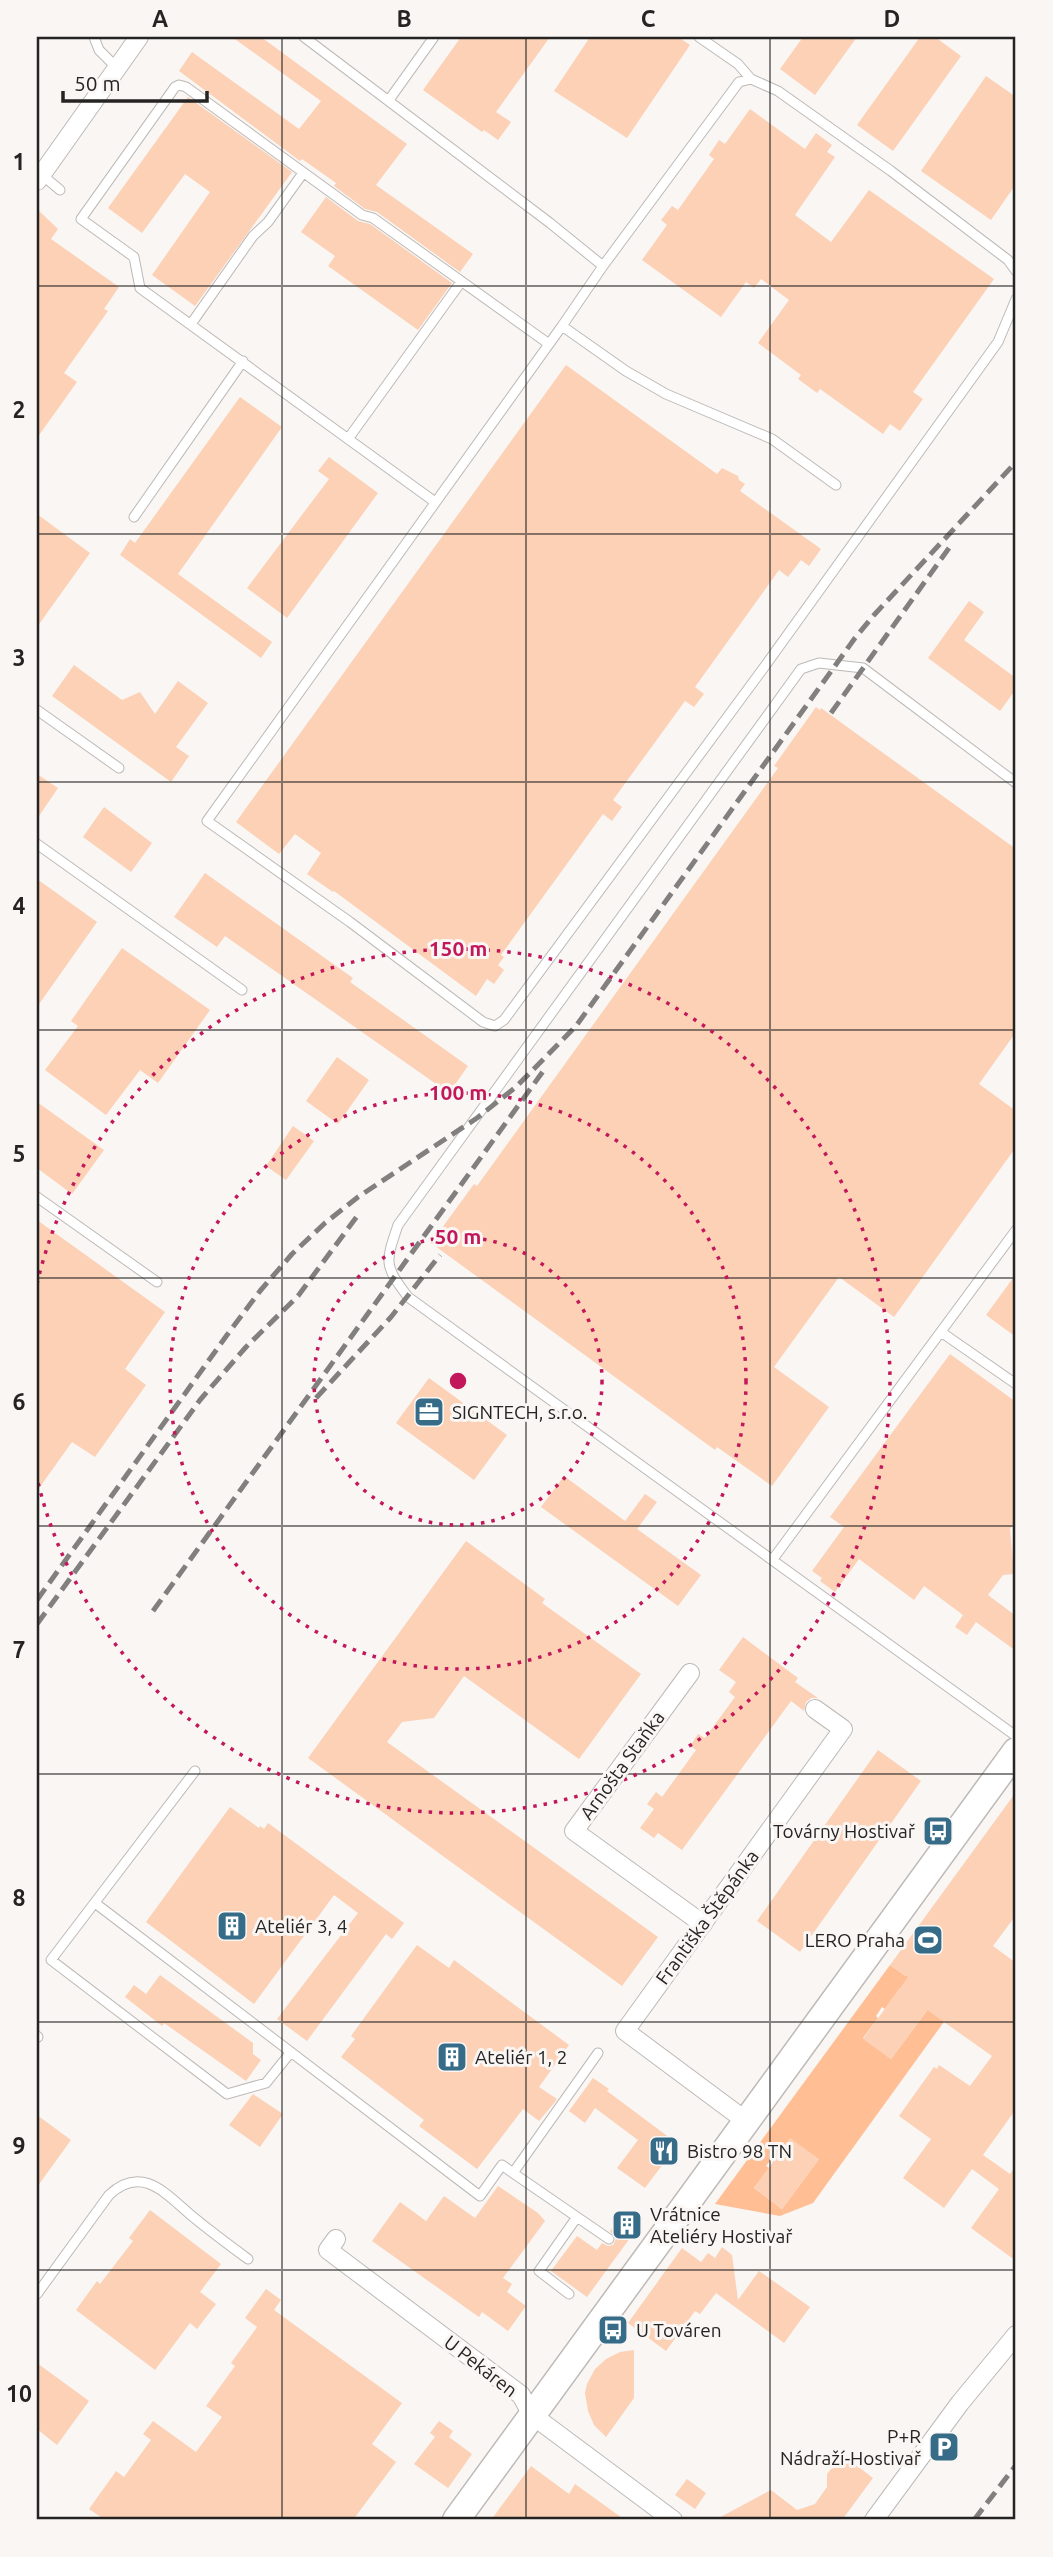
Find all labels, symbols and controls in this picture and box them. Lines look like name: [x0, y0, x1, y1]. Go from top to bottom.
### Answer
text: A: [152, 6, 168, 31]
text: B: [396, 6, 412, 31]
text: C: [641, 6, 656, 31]
text: D: [884, 6, 900, 31]
scale bar: [63, 60, 206, 104]
text: 50 m: [74, 71, 121, 95]
text: 1: [13, 149, 25, 174]
text: 2: [13, 397, 25, 422]
text: 3: [13, 645, 25, 670]
text: 4: [13, 893, 26, 918]
text: 150 m: [429, 936, 487, 960]
text: 100 m: [429, 1080, 487, 1104]
text: 5: [13, 1141, 25, 1166]
text: 50 m: [435, 1224, 481, 1248]
centre of rings: [446, 1369, 470, 1393]
text: 6: [13, 1389, 26, 1414]
office icon: SIGNTECH, s.r.o.: [412, 1395, 446, 1429]
place label: SIGNTECH, s.r.o.: [452, 1401, 587, 1423]
text: 7: [13, 1637, 25, 1662]
street label: Arnošta Staňka: [575, 1706, 669, 1824]
bus stop icon: Továrny Hostivař: [921, 1814, 955, 1848]
place label: Továrny Hostivař: [773, 1820, 915, 1842]
street label: Františka Štěpánka: [651, 1846, 763, 1988]
text: 8: [13, 1885, 25, 1910]
building icon: Ateliér 3, 4: [215, 1909, 249, 1943]
place label: Ateliér 3, 4: [255, 1915, 347, 1937]
sports icon: LERO Praha: [911, 1923, 945, 1957]
place label: LERO Praha: [805, 1929, 905, 1951]
building icon: Ateliér 1, 2: [435, 2040, 469, 2074]
place label: Ateliér 1, 2: [475, 2046, 567, 2068]
text: 9: [13, 2133, 25, 2158]
restaurant icon: Bistro 98 TN: [647, 2134, 681, 2168]
place label: Bistro 98 TN: [687, 2140, 792, 2162]
place label: Vrátnice Ateliéry Hostivař: [650, 2203, 792, 2247]
building icon: Vrátnice Ateliéry Hostivař: [610, 2208, 644, 2242]
bus stop icon: U Továren: [596, 2313, 630, 2347]
place label: U Továren: [636, 2319, 722, 2341]
street label: U Pekáren: [440, 2331, 522, 2401]
text: 10: [6, 2381, 32, 2406]
place label: P+R Nádraží-Hostivař: [780, 2425, 921, 2469]
parking icon: P+R Nádraží-Hostivař: [927, 2430, 961, 2464]

